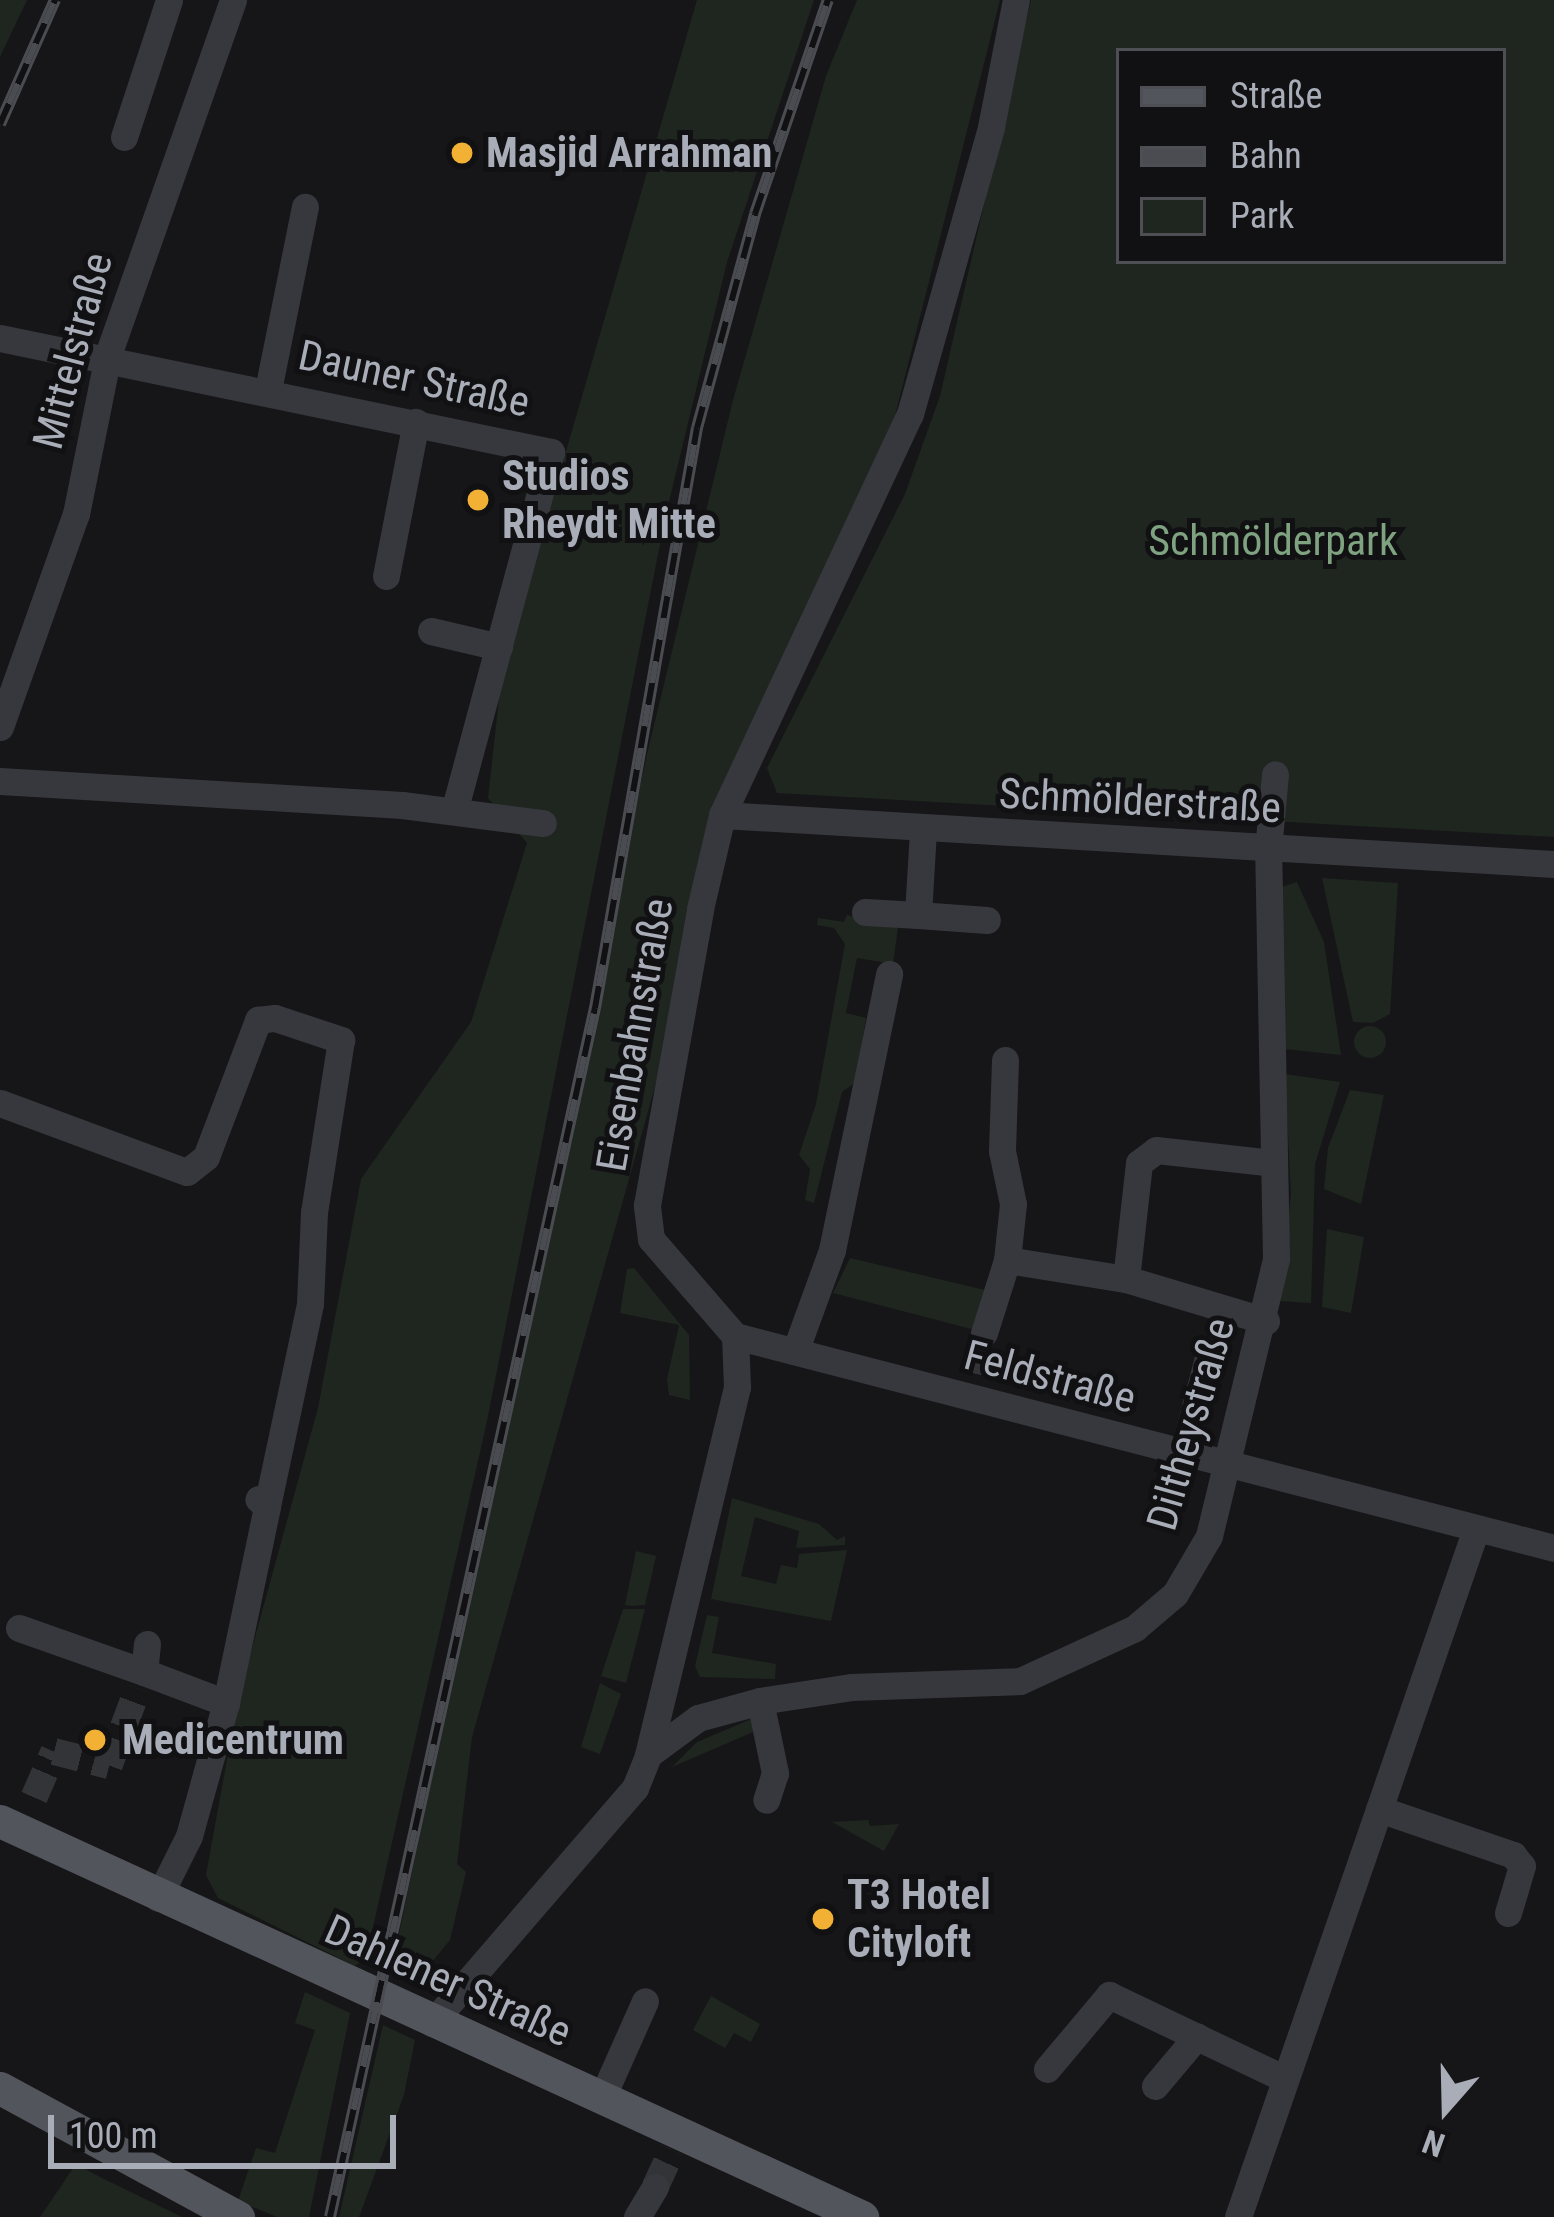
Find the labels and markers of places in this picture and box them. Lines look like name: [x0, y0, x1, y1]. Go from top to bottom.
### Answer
place label: Masjid Arrahman: [486, 128, 772, 178]
marker: Masjid Arrahman: [449, 140, 475, 166]
place label: Studios Rheydt Mitte: [502, 451, 716, 550]
marker: Studios Rheydt Mitte: [465, 487, 491, 513]
place label: Medicentrum: [122, 1715, 344, 1765]
marker: Medicentrum: [79, 1724, 111, 1756]
place label: T3 Hotel Cityloft: [847, 1870, 991, 1968]
marker: T3 Hotel Cityloft: [810, 1906, 836, 1932]

